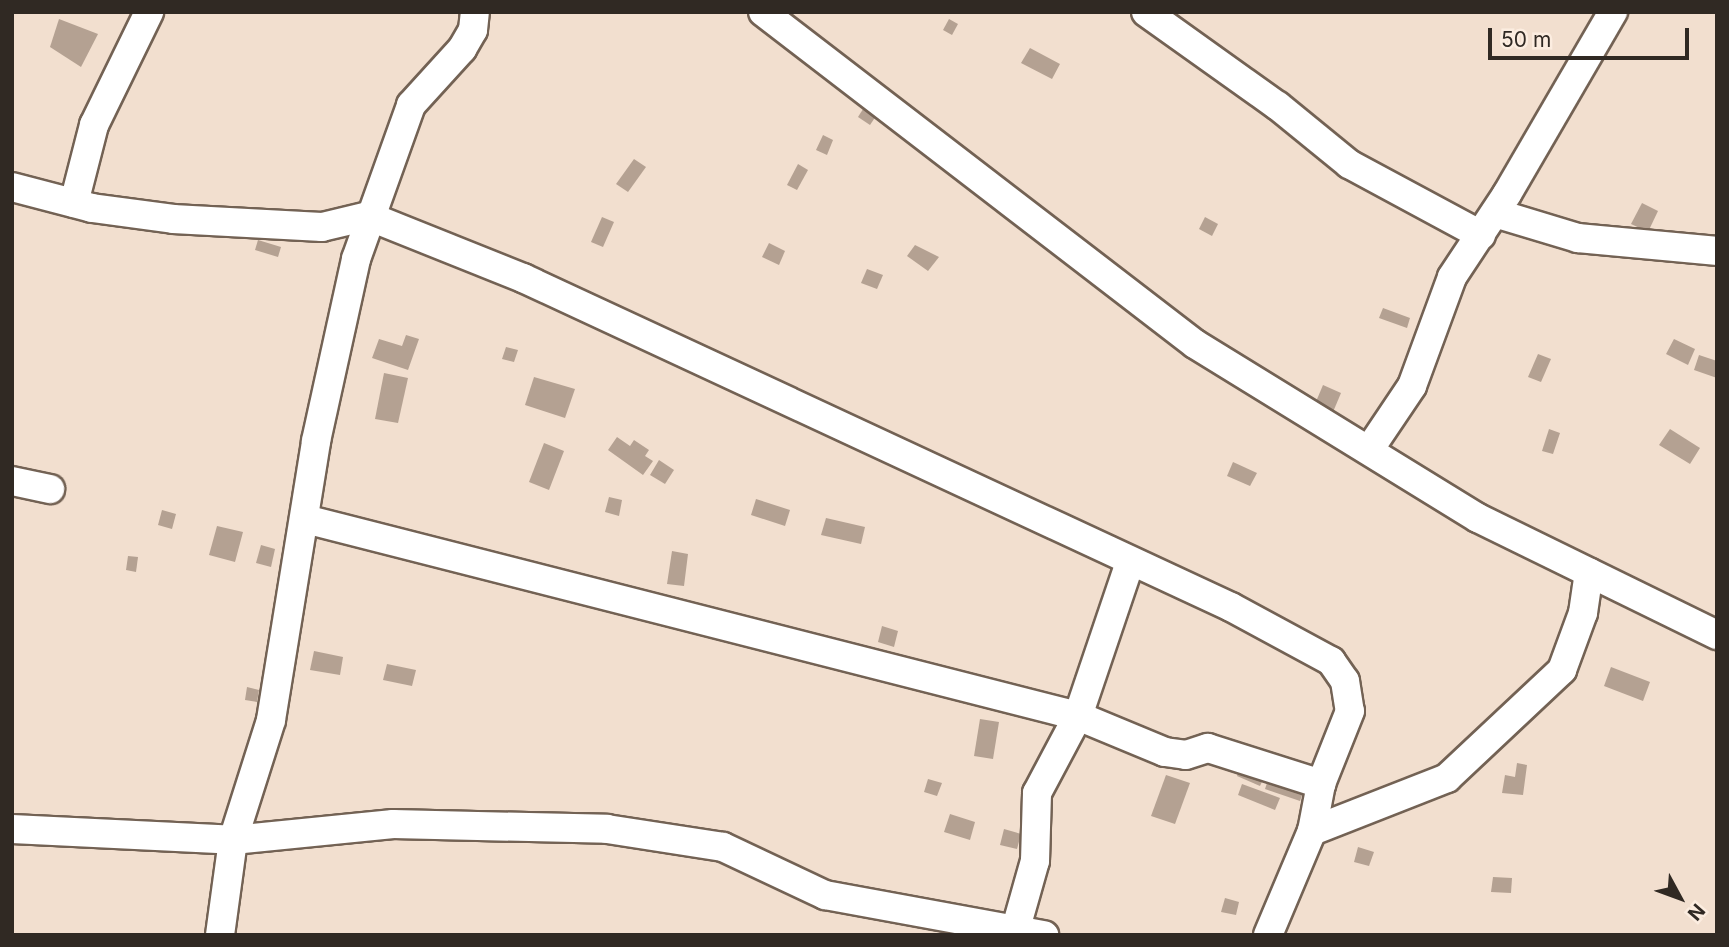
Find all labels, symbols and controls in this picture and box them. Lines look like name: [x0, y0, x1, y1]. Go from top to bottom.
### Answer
scale bar: [1491, 14, 1692, 58]
text: 50 m: [1501, 27, 1551, 52]
north arrow: [1645, 863, 1715, 933]
text: N: [1683, 899, 1710, 925]

